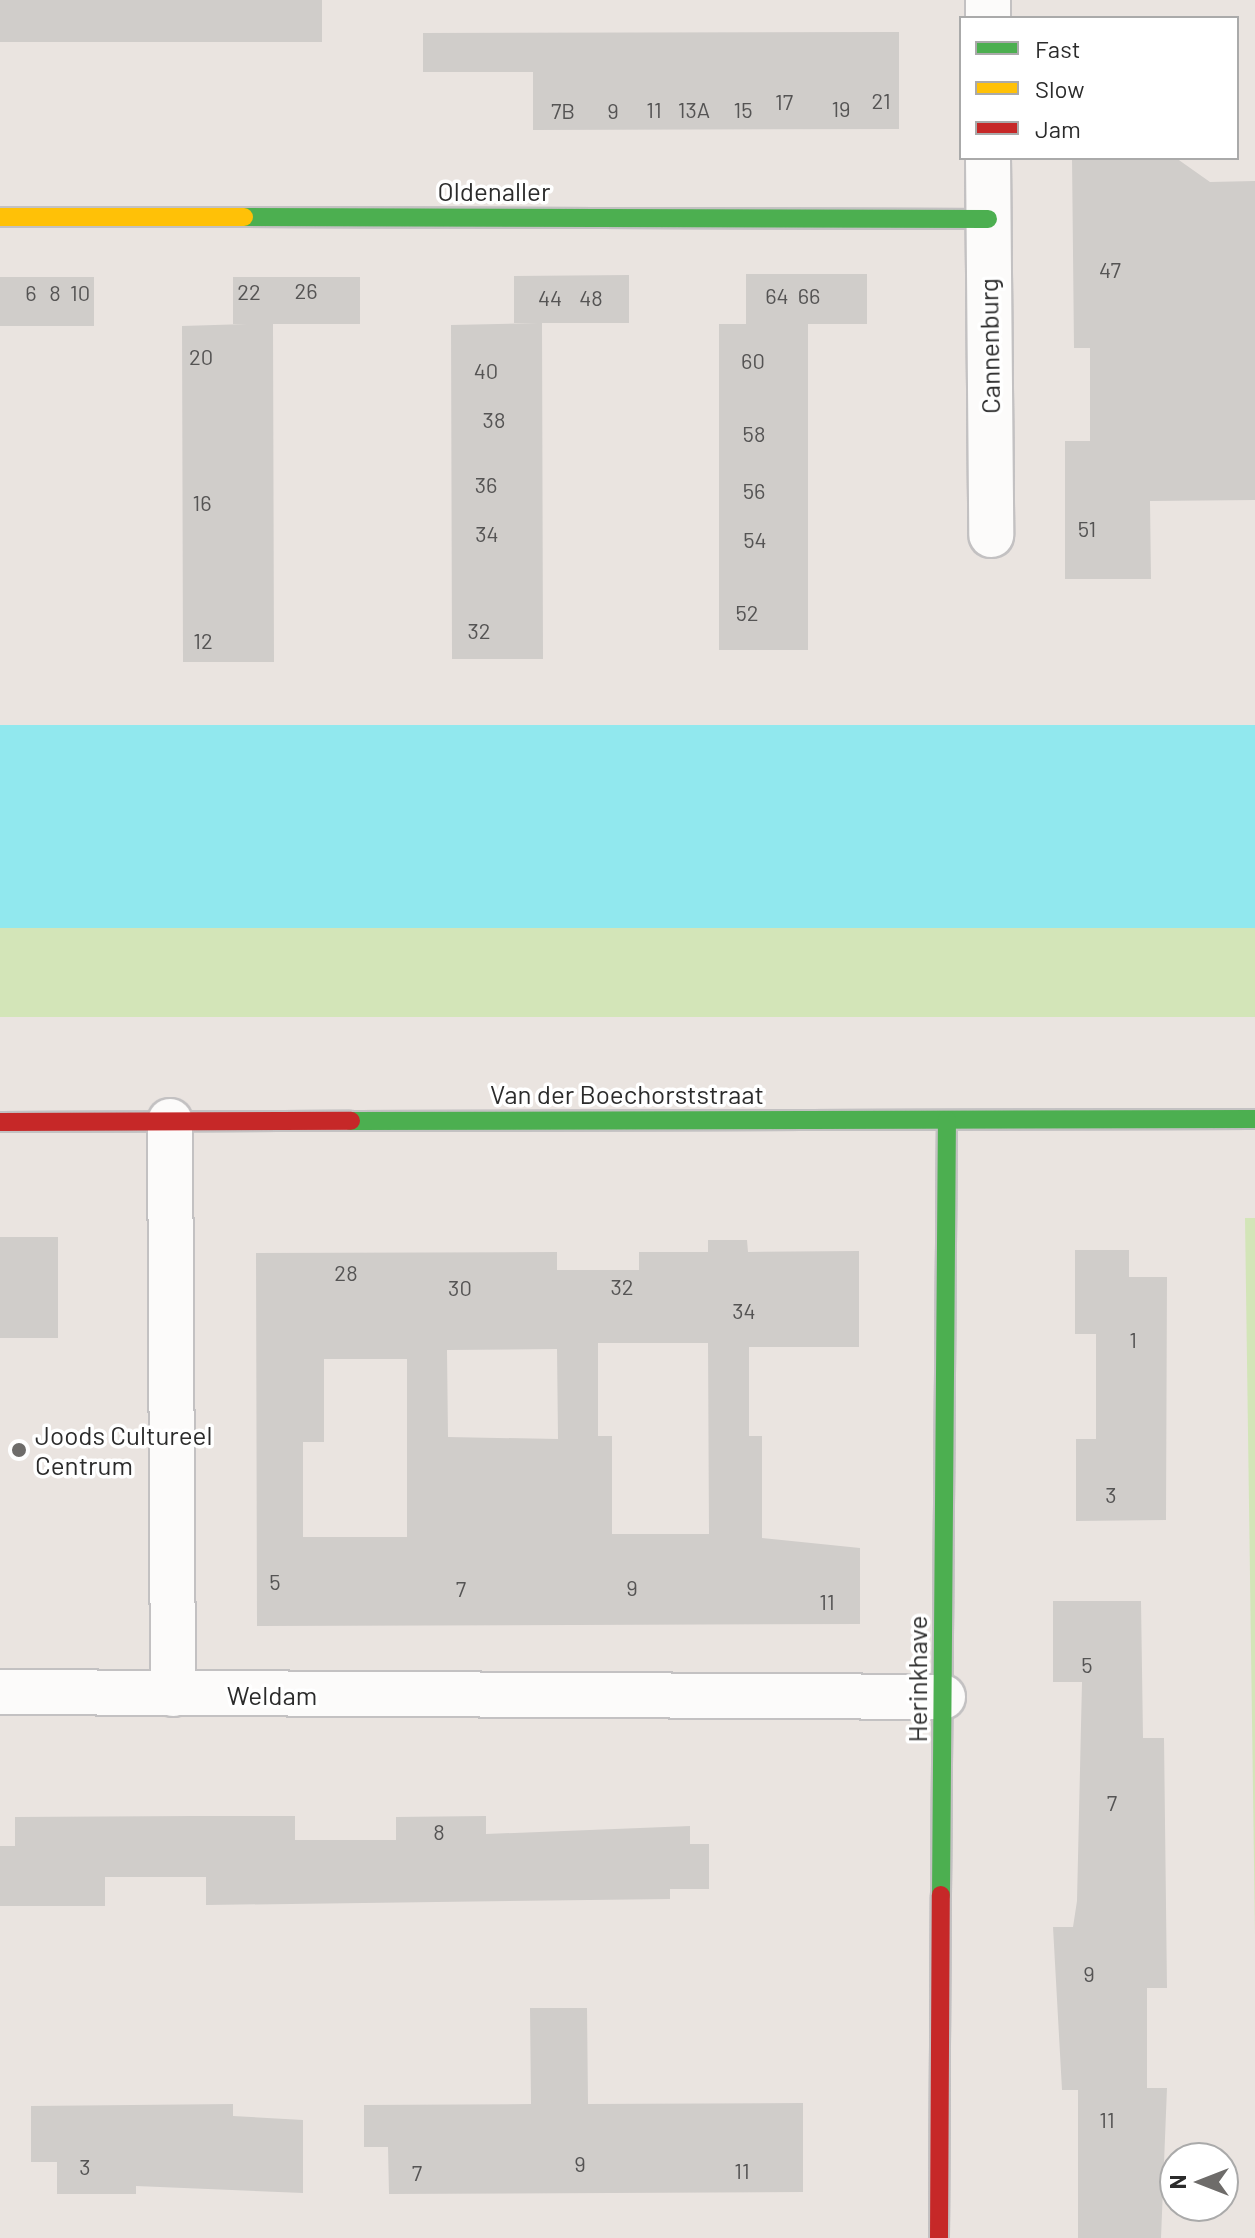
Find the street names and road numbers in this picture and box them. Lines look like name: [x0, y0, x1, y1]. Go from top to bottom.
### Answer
street label: Oldenaller: [438, 175, 550, 207]
street label: Cannenburg: [972, 278, 1006, 414]
street label: Van der Boechorststraat: [490, 1078, 764, 1110]
street label: Herinkhave: [901, 1616, 933, 1742]
street label: Weldam: [227, 1679, 317, 1711]

